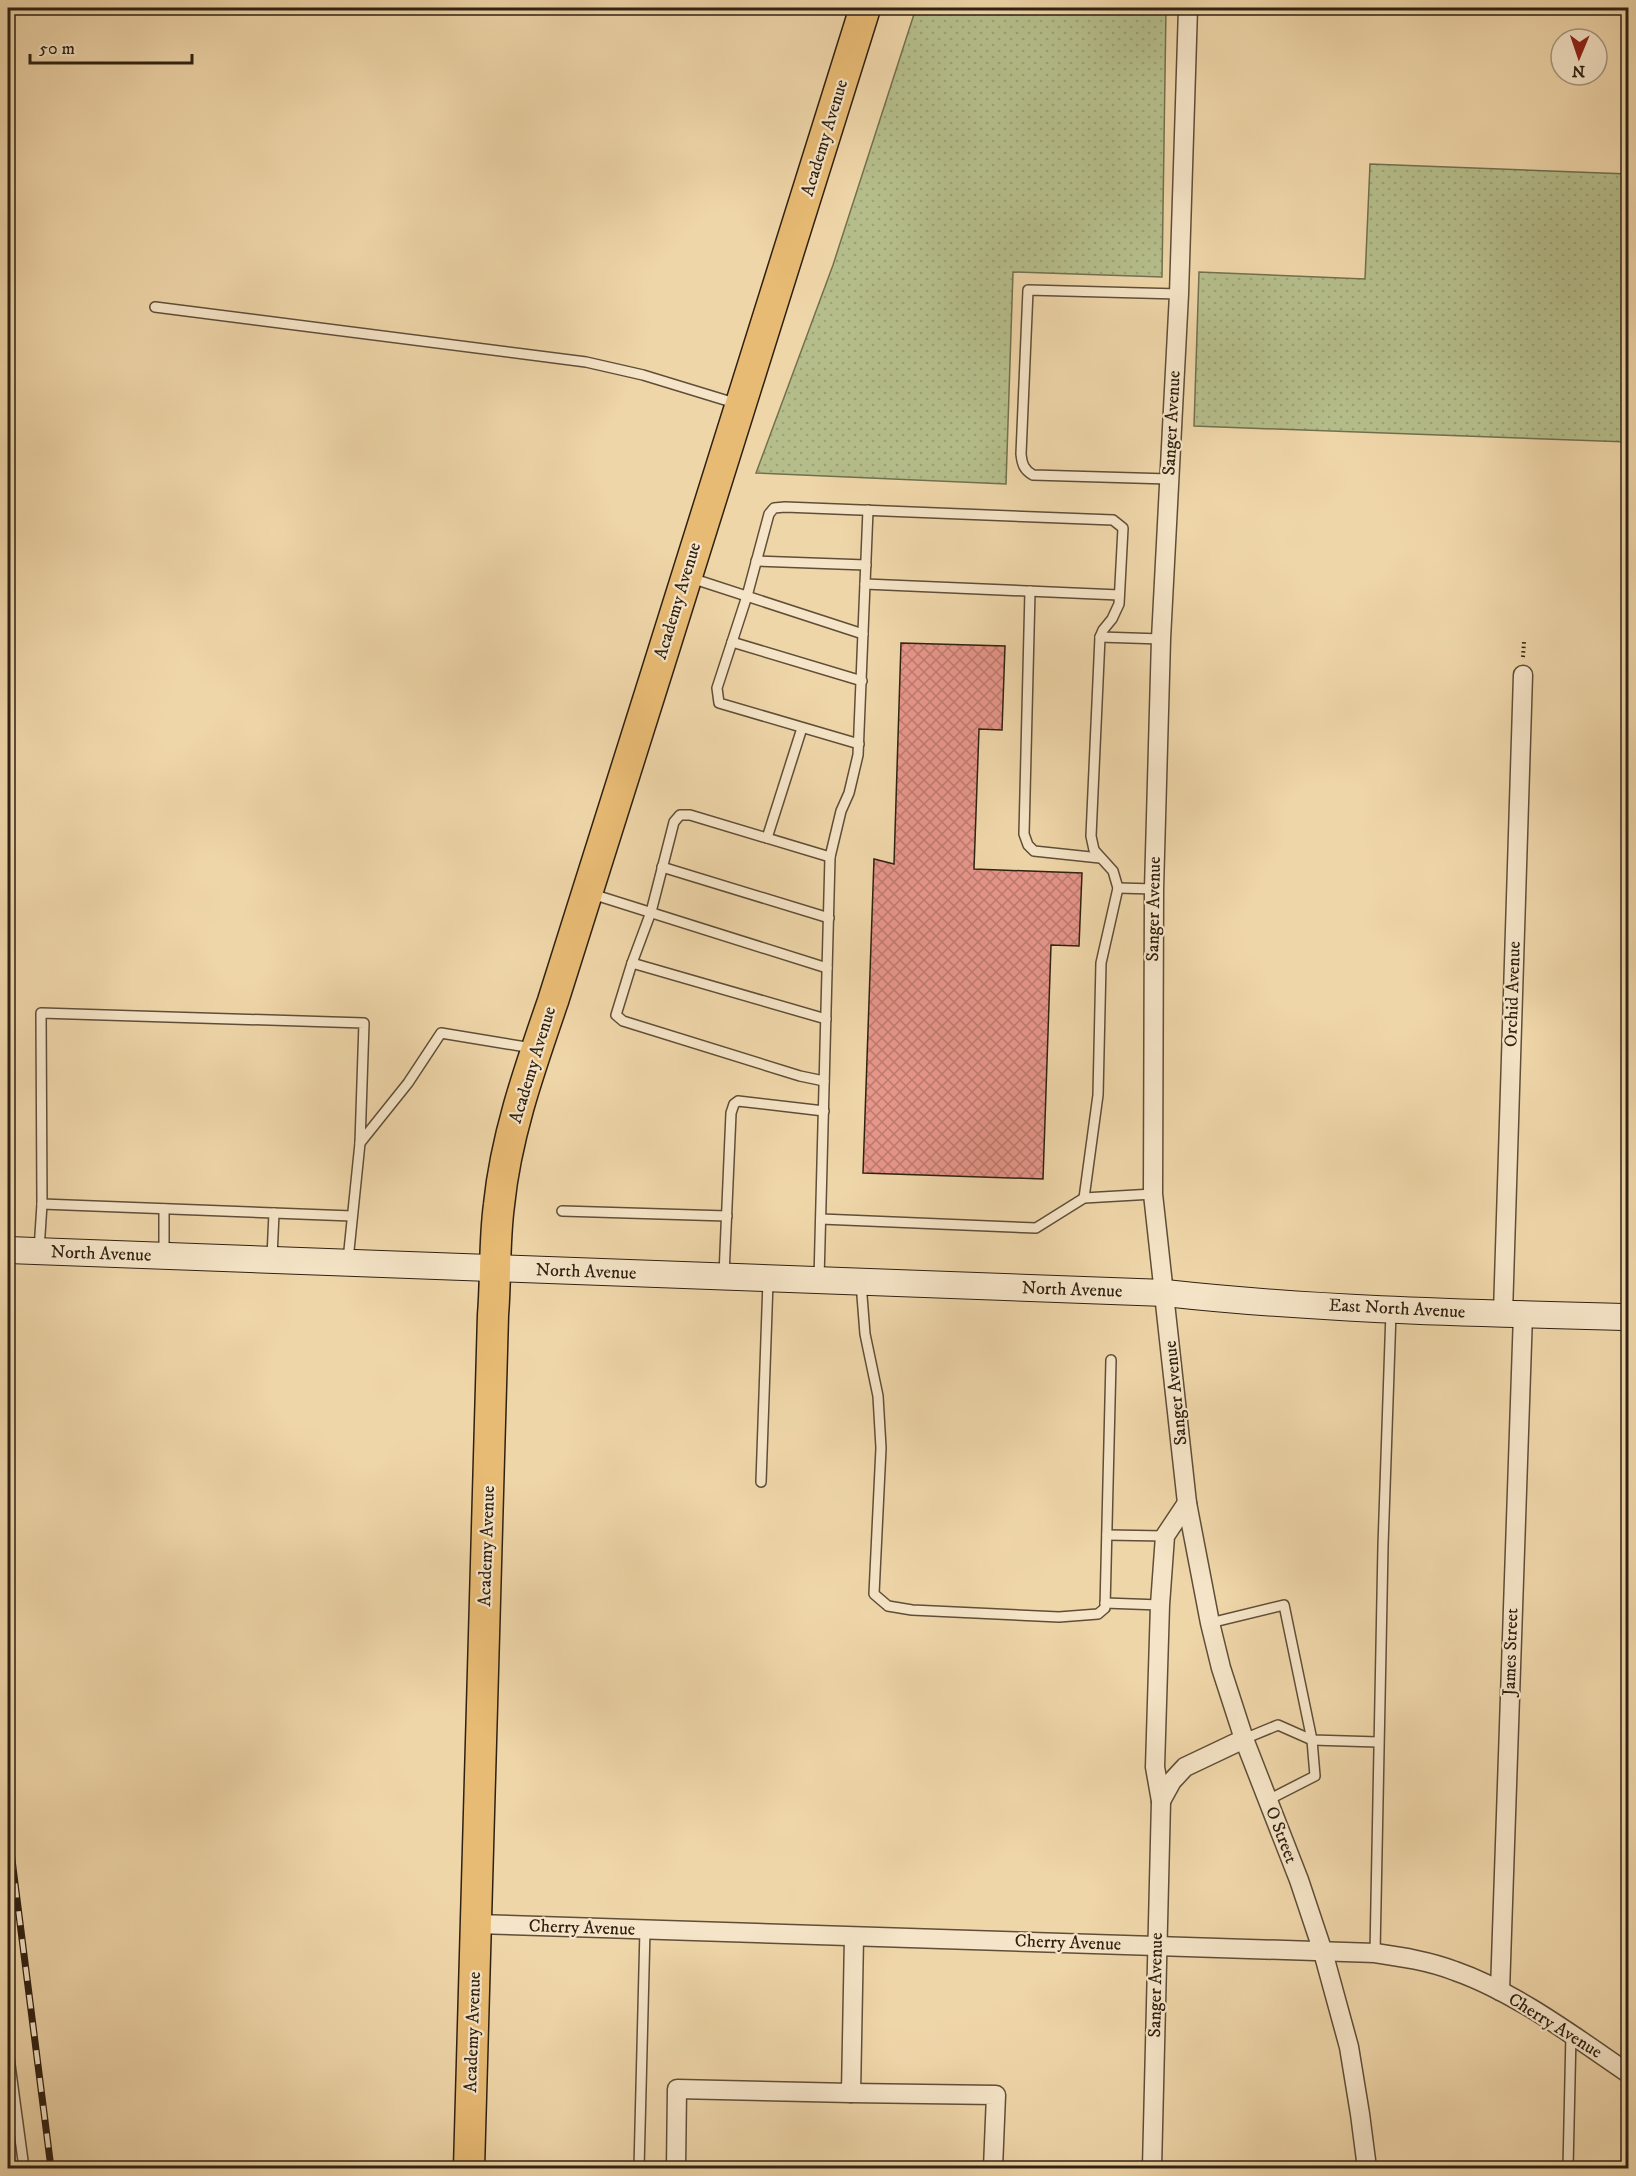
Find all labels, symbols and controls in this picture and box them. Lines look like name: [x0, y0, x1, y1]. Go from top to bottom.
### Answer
scale bar: [30, 27, 192, 65]
north arrow: [1549, 27, 1609, 87]
text: 50 m: [39, 38, 75, 60]
text: N: [1572, 61, 1585, 81]
street label: Academy Avenue: [797, 77, 853, 199]
street label: Sanger Avenue: [1158, 370, 1186, 476]
street label: Academy Avenue: [650, 540, 706, 662]
street label: Sanger Avenue: [1142, 856, 1166, 962]
street label: Orchid Avenue: [1500, 941, 1526, 1047]
street label: Academy Avenue: [505, 1004, 561, 1126]
street label: North Avenue: [50, 1241, 152, 1267]
street label: North Avenue: [535, 1259, 637, 1285]
street label: North Avenue: [1021, 1277, 1123, 1303]
street label: East North Avenue: [1328, 1294, 1466, 1324]
street label: Sanger Avenue: [1160, 1340, 1192, 1446]
street label: Academy Avenue: [474, 1485, 500, 1607]
street label: James Street: [1498, 1608, 1524, 1698]
street label: O Street: [1260, 1803, 1302, 1867]
street label: Cherry Avenue: [528, 1915, 636, 1941]
street label: Cherry Avenue: [1014, 1930, 1122, 1956]
street label: Sanger Avenue: [1144, 1932, 1168, 2038]
street label: Academy Avenue: [460, 1971, 486, 2093]
street label: Cherry Avenue: [1504, 1988, 1606, 2064]

